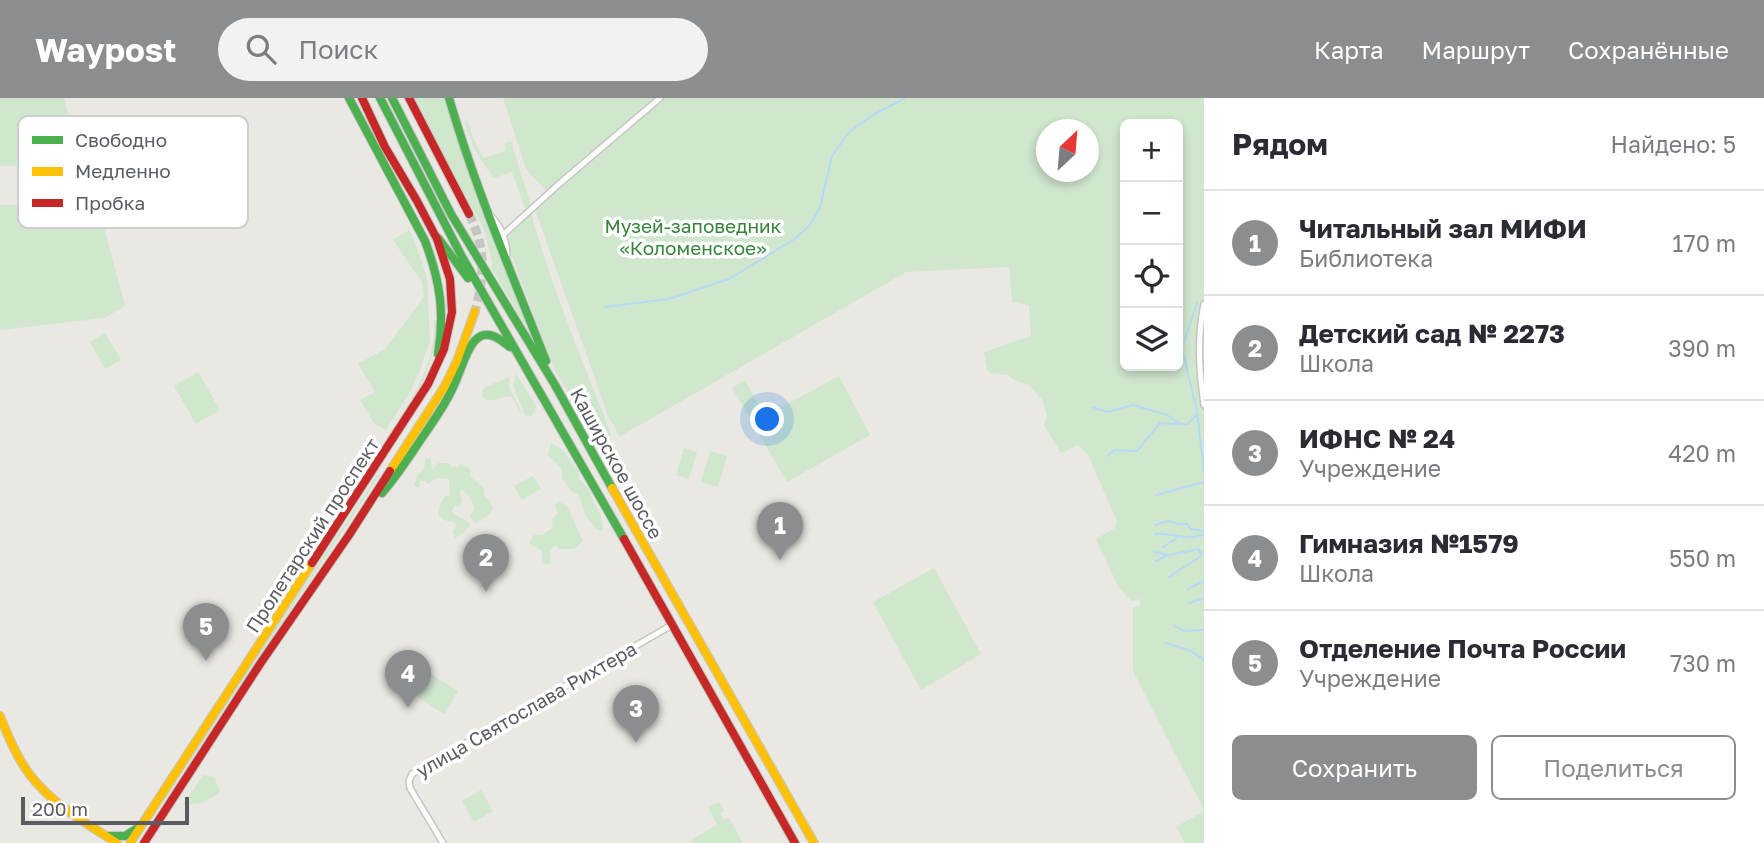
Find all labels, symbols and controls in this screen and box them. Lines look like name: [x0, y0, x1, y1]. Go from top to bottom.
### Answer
search box: [218, 18, 708, 81]
text: Waypost: [35, 30, 176, 69]
icon: search: [242, 30, 280, 68]
text: Поиск: [298, 34, 378, 65]
text: Карта: [1314, 35, 1384, 64]
text: Маршрут: [1422, 35, 1530, 64]
text: Сохранённые: [1568, 35, 1729, 64]
legend: [18, 116, 248, 228]
north arrow: [1036, 119, 1099, 182]
map controls: [1120, 119, 1183, 371]
button: +: [1120, 119, 1183, 182]
text: Рядом: [1232, 126, 1328, 162]
text: Свободно: [75, 128, 167, 151]
text: Найдено: 5: [1610, 130, 1736, 158]
text: Медленно: [75, 159, 171, 182]
button: −: [1120, 182, 1183, 245]
text: Пробка: [75, 191, 145, 214]
text: Читальный зал МИФИ: [1299, 213, 1587, 244]
park label: Музей-заповедник «Коломенское»: [604, 214, 782, 259]
text: 1: [1249, 229, 1261, 257]
text: 170 m: [1672, 229, 1736, 257]
text: Библиотека: [1299, 244, 1433, 272]
button: locate: [1120, 245, 1183, 308]
button: layers: [1120, 308, 1183, 371]
text: Детский сад № 2273: [1299, 318, 1565, 349]
text: 2: [1248, 334, 1262, 362]
text: 390 m: [1668, 334, 1736, 362]
text: Школа: [1299, 349, 1374, 377]
street label: Каширское шоссе: [566, 383, 668, 543]
your location: [750, 402, 784, 436]
text: ИФНС № 24: [1299, 423, 1455, 454]
street label: Пролетарский проспект: [240, 433, 384, 637]
text: 3: [1248, 439, 1262, 467]
text: 420 m: [1668, 439, 1736, 467]
text: Учреждение: [1299, 454, 1441, 482]
pin: 1: [757, 502, 803, 560]
text: Гимназия №1579: [1299, 528, 1519, 559]
pin: 2: [463, 534, 509, 592]
text: 4: [1248, 544, 1262, 572]
text: 550 m: [1669, 544, 1736, 572]
text: Школа: [1299, 559, 1374, 587]
pin: 5: [183, 603, 229, 661]
text: Отделение Почта России: [1299, 633, 1626, 664]
street label: улица Святослава Рихтера: [412, 636, 640, 782]
text: 5: [1248, 649, 1262, 677]
text: 730 m: [1670, 649, 1736, 677]
pin: 4: [385, 650, 431, 708]
text: Учреждение: [1299, 664, 1441, 692]
pin: 3: [613, 685, 659, 743]
button: Сохранить: [1232, 735, 1477, 800]
button: Поделиться: [1491, 735, 1736, 800]
scale bar: [21, 794, 189, 826]
text: 200 m: [32, 797, 88, 820]

